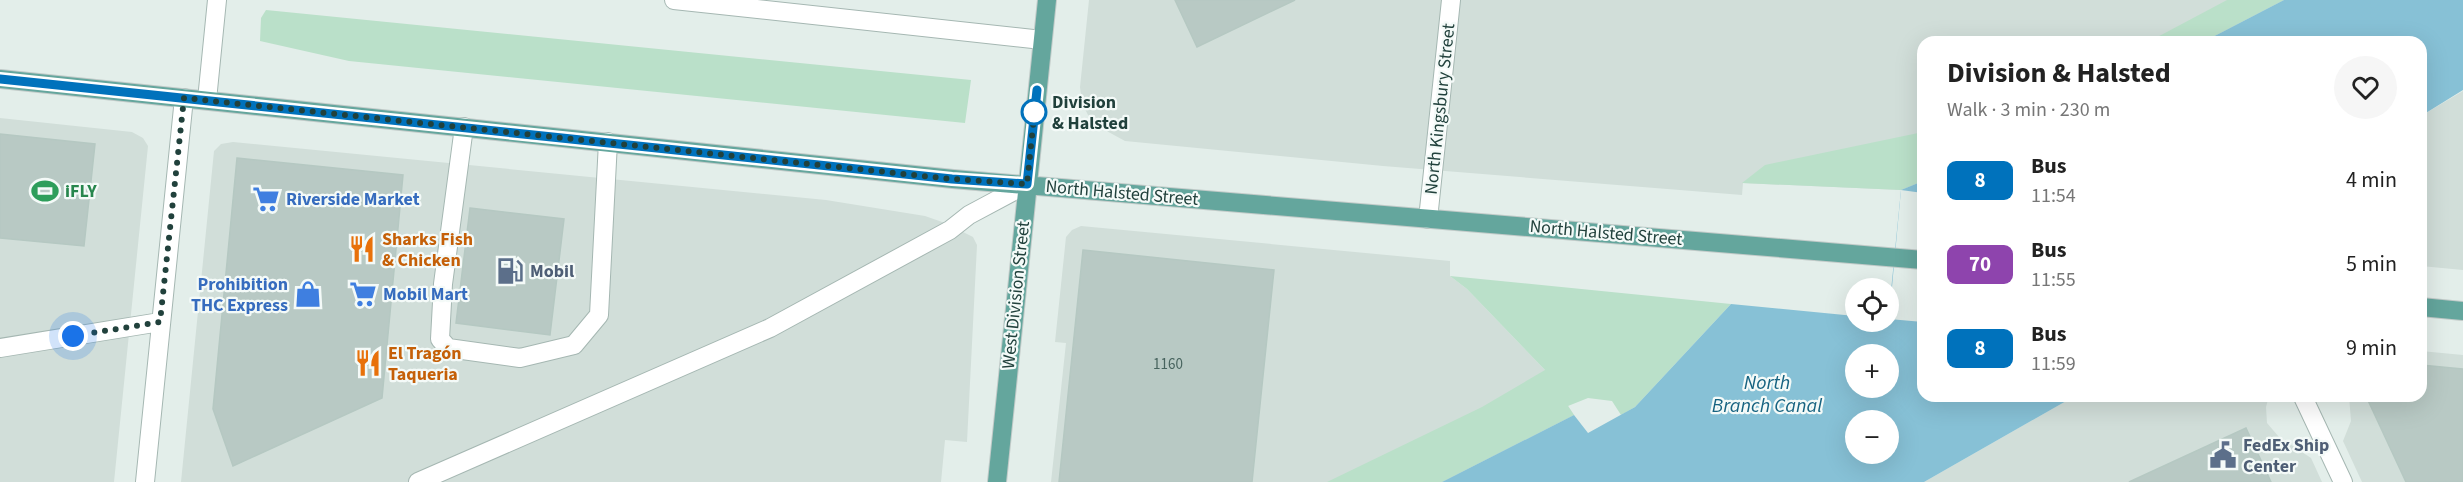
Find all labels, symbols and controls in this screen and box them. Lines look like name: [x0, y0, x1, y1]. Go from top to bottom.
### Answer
street label: North Kingsbury Street: [1419, 22, 1461, 196]
text: Division & Halsted: [1947, 53, 2171, 93]
button: heart: [2334, 56, 2397, 119]
place label: Division & Halsted: [1052, 90, 1128, 136]
text: Walk · 3 min · 230 m: [1947, 96, 2110, 124]
marker: Division & Halsted: [1021, 99, 1047, 125]
text: Bus: [2031, 150, 2067, 182]
text: 4 min: [2346, 164, 2397, 196]
text: 8: [1974, 165, 1986, 195]
street label: North Halsted Street: [1045, 174, 1199, 212]
sports icon: iFLY: [30, 176, 60, 206]
place label: iFLY: [65, 179, 97, 204]
text: 11:54: [2031, 182, 2076, 210]
supermarket icon: Riverside Market: [251, 184, 281, 214]
place label: Riverside Market: [286, 187, 420, 212]
street label: North Halsted Street: [1529, 214, 1683, 252]
street label: West Division Street: [996, 220, 1036, 370]
place label: Sharks Fish & Chicken: [382, 227, 473, 273]
restaurant icon: Sharks Fish & Chicken: [347, 234, 377, 264]
text: Bus: [2031, 234, 2067, 266]
text: 5 min: [2346, 248, 2397, 280]
text: 70: [1969, 249, 1991, 279]
fuel station icon: Mobil: [495, 256, 525, 286]
place label: Mobil: [530, 259, 574, 284]
text: 11:55: [2031, 266, 2076, 294]
place label: Prohibition THC Express: [191, 272, 288, 318]
map controls: [1845, 278, 1899, 464]
button: locate: [1845, 278, 1899, 332]
shop icon: Prohibition THC Express: [293, 279, 323, 309]
supermarket icon: Mobil Mart: [348, 279, 378, 309]
place label: Mobil Mart: [383, 282, 468, 307]
text: Bus: [2031, 318, 2067, 350]
your location: [58, 321, 88, 351]
text: 9 min: [2346, 332, 2397, 364]
text: 8: [1974, 333, 1986, 363]
place label: El Tragón Taqueria: [388, 341, 462, 387]
button: +: [1845, 344, 1899, 398]
restaurant icon: El Tragón Taqueria: [353, 348, 383, 378]
text: 11:59: [2031, 350, 2076, 378]
house number: 1160: [1153, 354, 1183, 375]
water label: North Branch Canal: [1712, 369, 1822, 420]
button: −: [1845, 410, 1899, 464]
place label: FedEx Ship Center: [2243, 433, 2329, 479]
public building icon: FedEx Ship Center: [2208, 440, 2238, 470]

